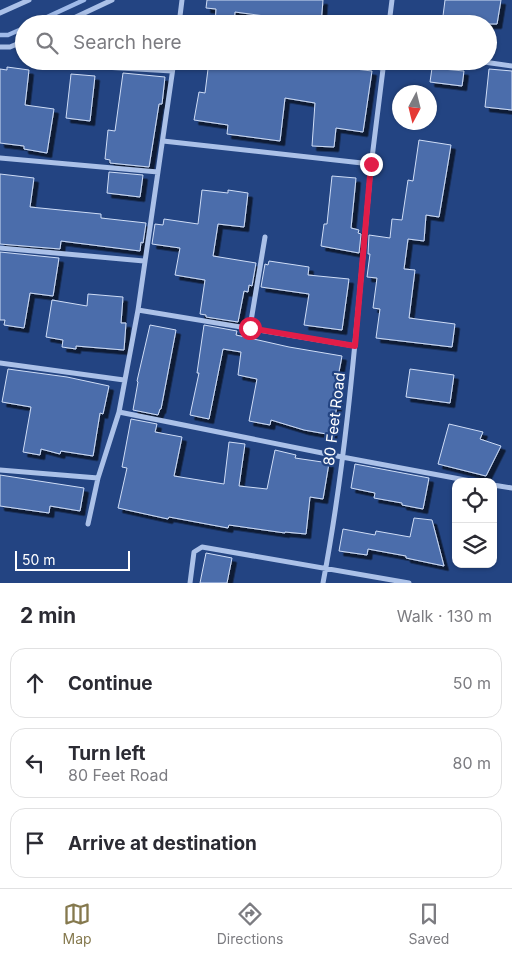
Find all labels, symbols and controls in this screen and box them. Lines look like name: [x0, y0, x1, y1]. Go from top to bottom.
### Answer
search box: [15, 15, 497, 70]
icon: search: [33, 29, 61, 57]
text: Search here: [73, 31, 182, 54]
north arrow: [392, 85, 437, 130]
route end: [360, 153, 383, 176]
route start: [239, 317, 262, 340]
street label: 80 Feet Road: [319, 371, 349, 467]
map controls: [452, 478, 497, 568]
button: locate: [452, 478, 497, 523]
button: layers: [452, 523, 497, 568]
scale bar: [15, 548, 130, 571]
text: 50 m: [22, 551, 56, 568]
text: 2 min: [20, 603, 76, 628]
text: Walk · 130 m: [397, 606, 492, 626]
icon: ahead: [21, 669, 49, 697]
text: Continue: [68, 672, 153, 695]
text: 50 m: [453, 673, 491, 693]
text: Turn left: [68, 742, 146, 765]
icon: left: [21, 749, 49, 777]
text: 80 m: [452, 753, 491, 773]
text: 80 Feet Road: [68, 765, 168, 785]
icon: arrive: [21, 829, 49, 857]
text: Arrive at destination: [68, 832, 257, 855]
tab: Map: [63, 900, 92, 947]
tab: Directions: [217, 900, 283, 947]
tab: Saved: [408, 900, 449, 947]

